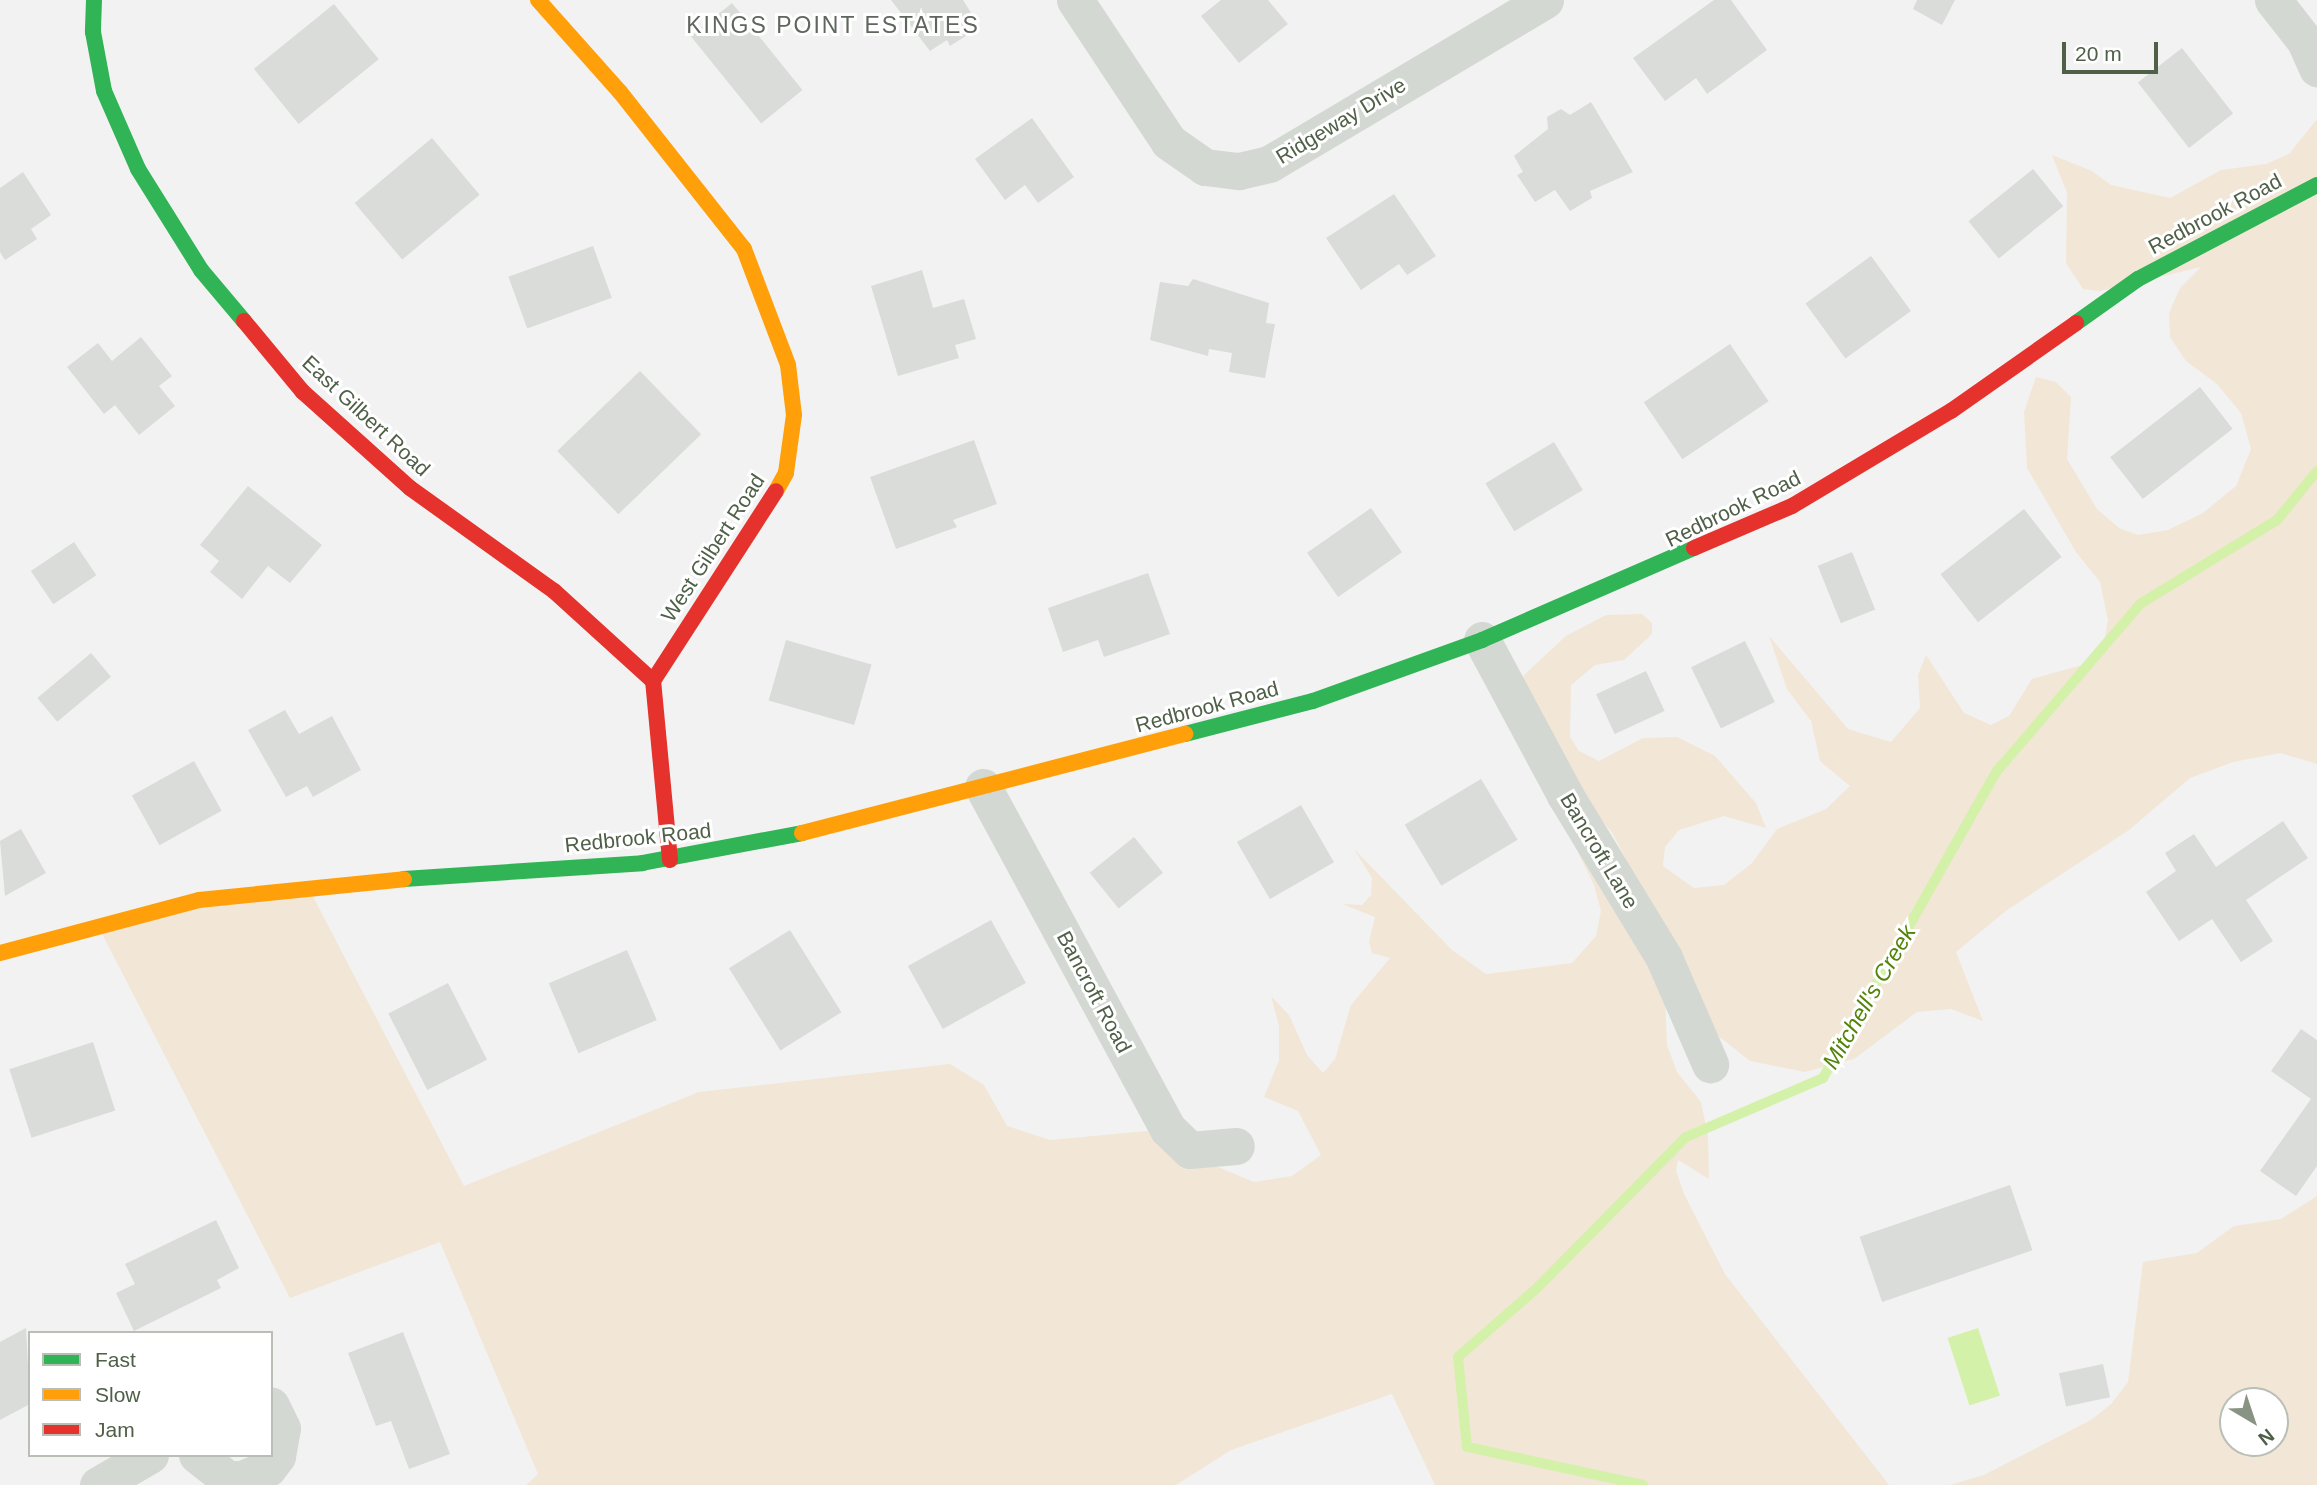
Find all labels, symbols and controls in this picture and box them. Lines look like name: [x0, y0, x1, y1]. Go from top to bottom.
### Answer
district label: KINGS POINT ESTATES: [688, 11, 978, 39]
scale bar: [2065, 28, 2161, 72]
text: 20 m: [2075, 42, 2122, 65]
street label: Ridgeway Drive: [1271, 72, 1411, 170]
street label: Redbrook Road: [2144, 168, 2286, 260]
street label: East Gilbert Road: [297, 350, 435, 482]
street label: Redbrook Road: [1661, 465, 1805, 553]
street label: West Gilbert Road: [656, 469, 770, 627]
street label: Redbrook Road: [1133, 676, 1281, 738]
street label: Bancroft Lane: [1555, 788, 1643, 914]
street label: Redbrook Road: [564, 818, 712, 858]
water label: Mitchell's Creek: [1817, 920, 1921, 1074]
street label: Bancroft Road: [1051, 927, 1137, 1057]
legend: [28, 1331, 273, 1457]
text: Fast: [95, 1348, 136, 1371]
text: Slow: [95, 1383, 141, 1406]
north arrow: [2219, 1387, 2289, 1457]
text: Jam: [95, 1418, 135, 1441]
text: N: [2254, 1425, 2278, 1450]

